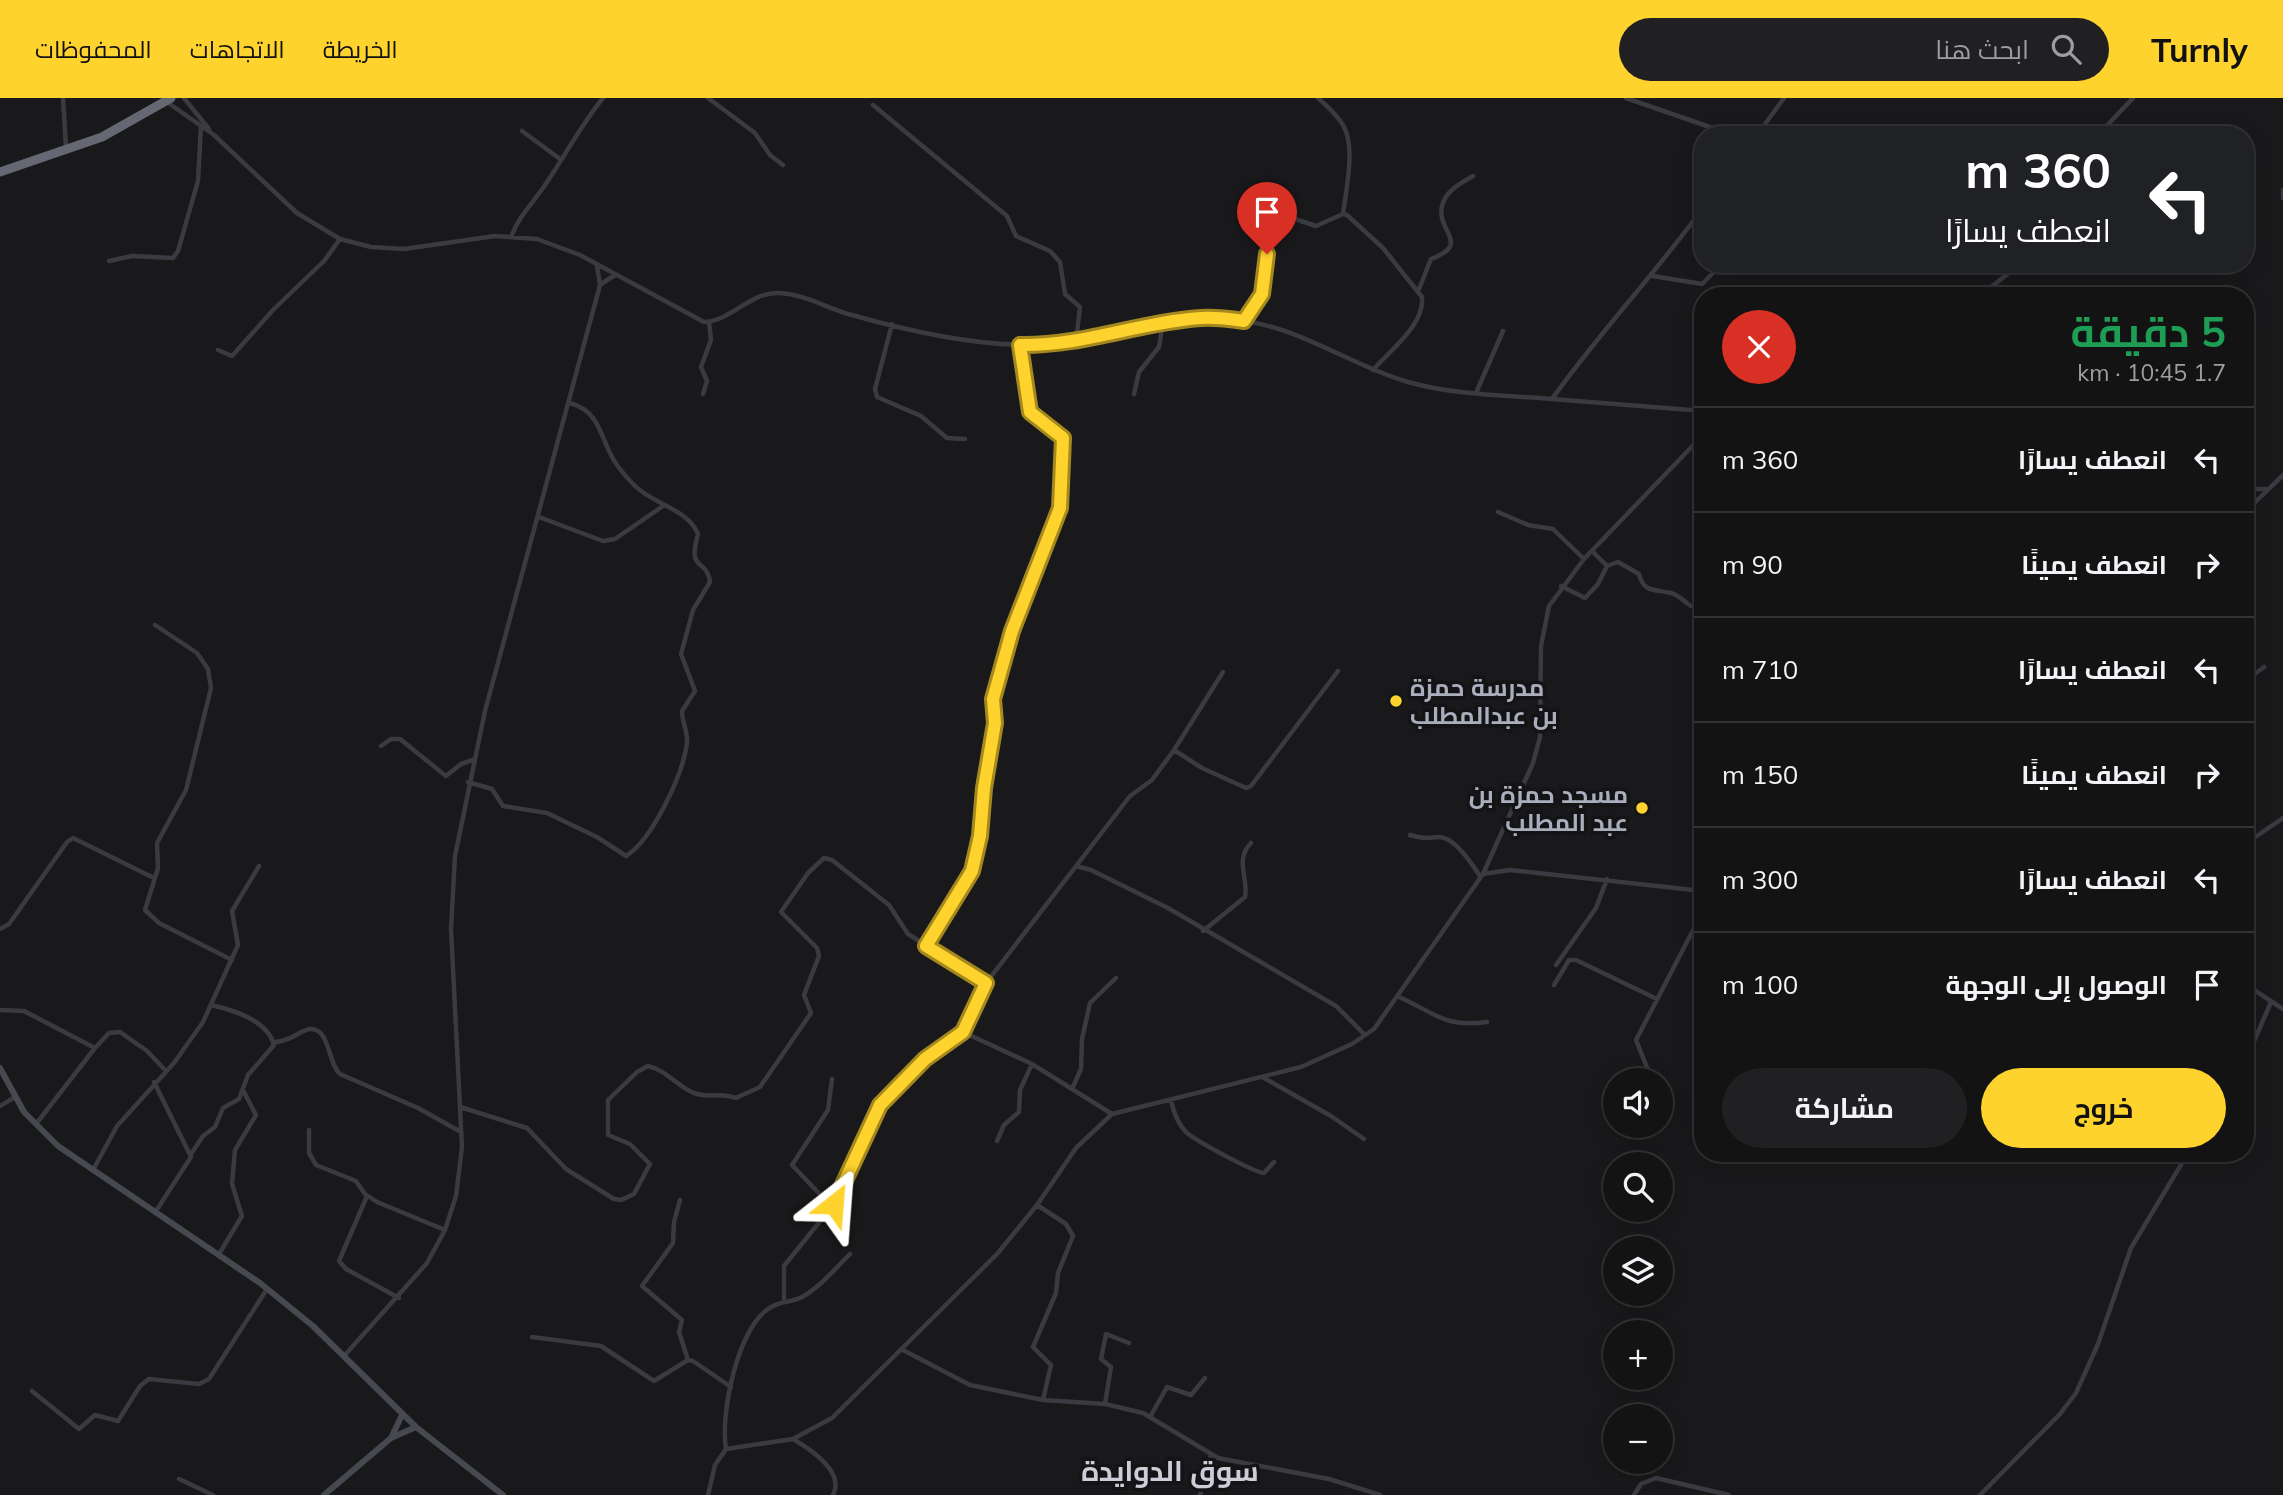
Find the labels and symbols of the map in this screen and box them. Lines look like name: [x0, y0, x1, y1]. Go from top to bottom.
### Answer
pin: [1237, 182, 1297, 254]
place label: مدرسة حمزة بن عبدالمطلب: [1410, 672, 1558, 730]
marker: مدرسة حمزة بن عبدالمطلب: [1388, 693, 1404, 709]
place label: مسجد حمزة بن عبد المطلب: [1469, 779, 1628, 837]
marker: مسجد حمزة بن عبد المطلب: [1634, 800, 1650, 816]
position arrow: [797, 1167, 871, 1241]
district label: سوق الدوايدة: [1081, 1453, 1259, 1489]

